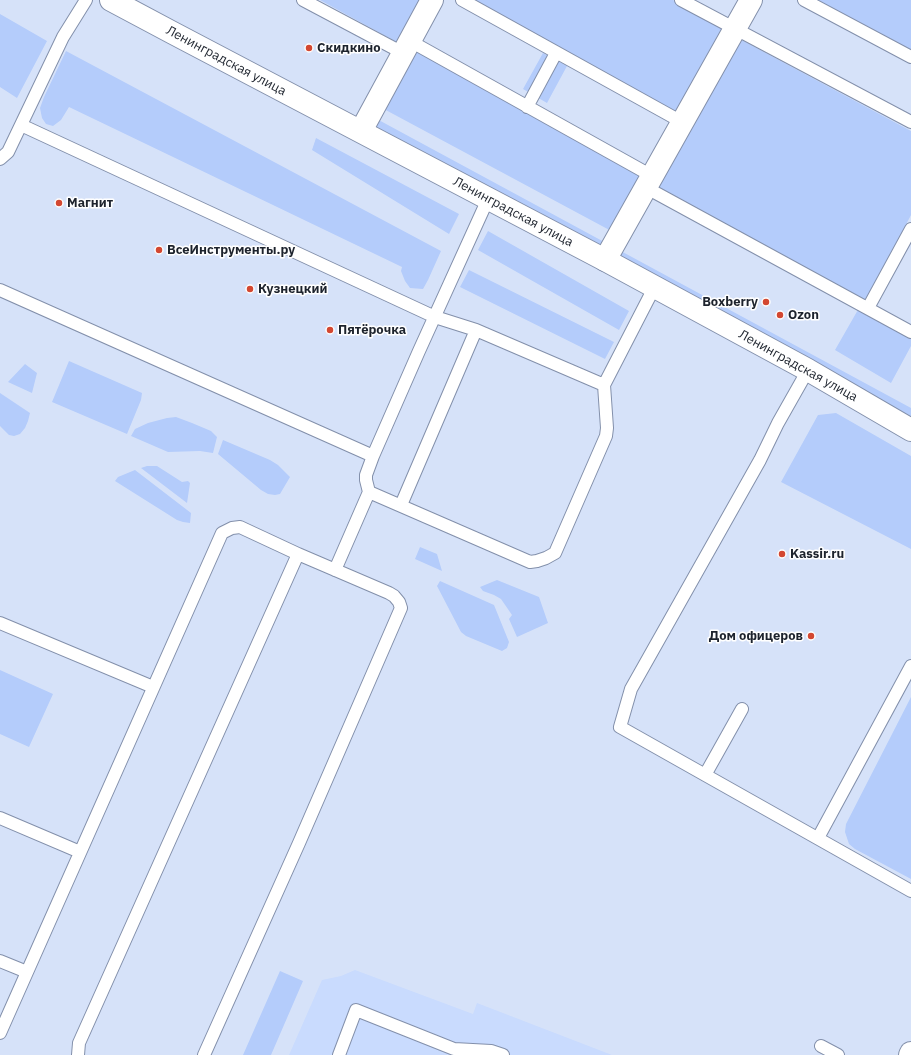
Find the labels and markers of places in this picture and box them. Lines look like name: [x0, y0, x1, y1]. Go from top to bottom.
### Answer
place label: Скидкино: [317, 40, 381, 56]
marker: Скидкино: [304, 43, 314, 53]
place label: Магнит: [67, 195, 113, 211]
marker: Магнит: [54, 198, 64, 208]
place label: ВсеИнструменты.ру: [167, 242, 295, 258]
marker: ВсеИнструменты.ру: [154, 245, 164, 255]
place label: Кузнецкий: [258, 281, 327, 297]
marker: Кузнецкий: [245, 284, 255, 294]
place label: Boxberry: [702, 294, 758, 310]
marker: Boxberry: [761, 297, 771, 307]
place label: Ozon: [788, 307, 819, 323]
marker: Ozon: [775, 310, 785, 320]
place label: Пятёрочка: [338, 322, 406, 338]
marker: Пятёрочка: [325, 325, 335, 335]
place label: Kassir.ru: [790, 546, 844, 562]
marker: Kassir.ru: [777, 549, 787, 559]
place label: Дом офицеров: [709, 628, 803, 644]
marker: Дом офицеров: [806, 631, 816, 641]

